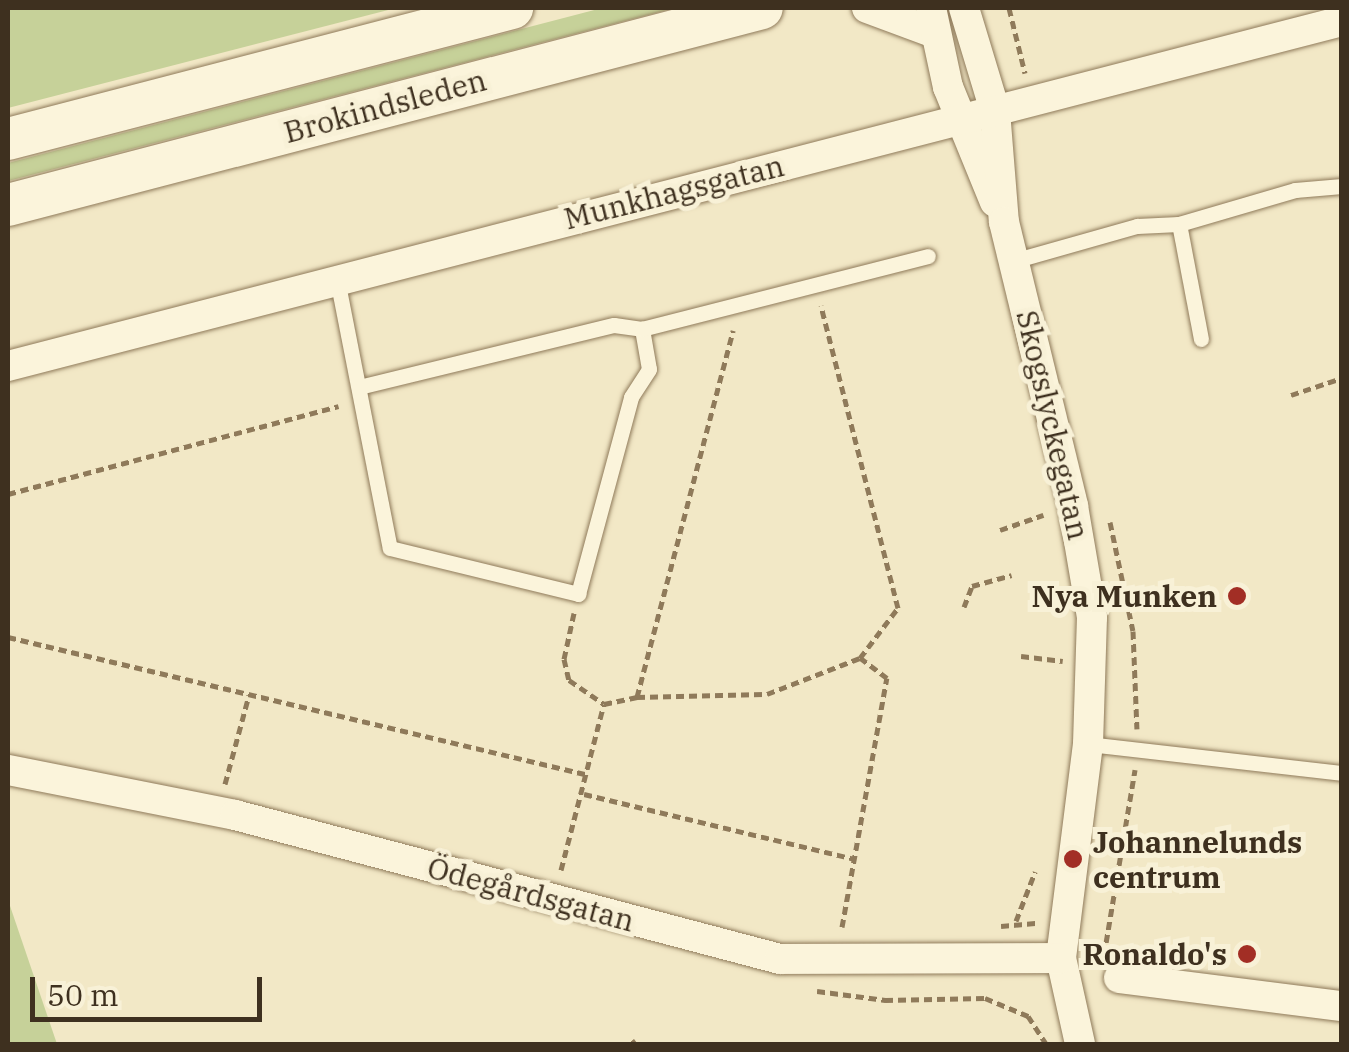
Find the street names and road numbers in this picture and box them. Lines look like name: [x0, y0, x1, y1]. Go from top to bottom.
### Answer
street label: Brokindsleden: [280, 62, 490, 150]
street label: Munkhagsgatan: [560, 147, 788, 237]
street label: Skogslyckegatan: [1009, 307, 1097, 543]
street label: Ödegårdsgatan: [424, 849, 638, 939]

